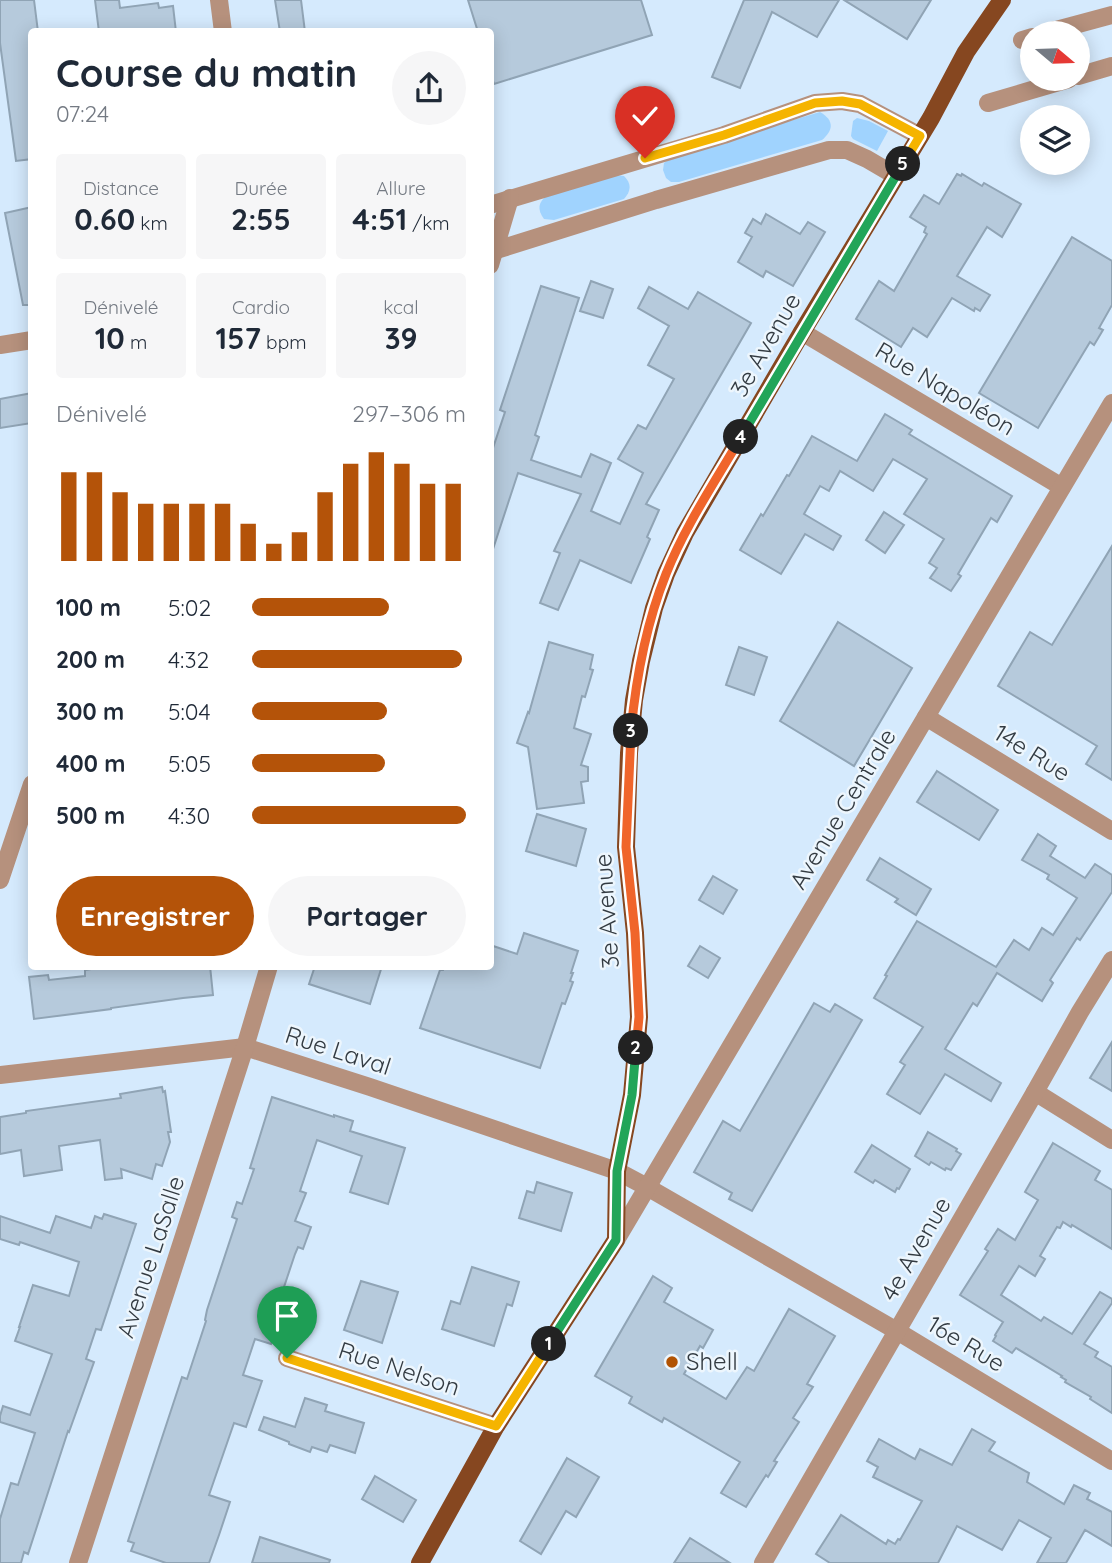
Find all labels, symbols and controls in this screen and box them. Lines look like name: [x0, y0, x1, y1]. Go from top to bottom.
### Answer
north arrow: [1020, 21, 1090, 91]
map controls: [1020, 21, 1090, 175]
text: Course du matin: [56, 49, 357, 97]
button: share: [392, 51, 466, 125]
pin: [615, 86, 675, 158]
icon: check: [626, 97, 664, 135]
text: 07:24: [56, 99, 109, 128]
button: layers: [1020, 105, 1090, 175]
pin: 5: [886, 146, 920, 182]
text: 5: [897, 151, 908, 175]
text: Distance: [83, 176, 159, 200]
text: Durée: [235, 176, 287, 200]
text: Allure: [376, 176, 426, 200]
text: 0.60: [74, 200, 135, 238]
text: 2:55: [231, 200, 291, 238]
text: 4:51: [352, 200, 407, 238]
text: km: [135, 211, 168, 235]
text: /km: [407, 211, 450, 235]
street label: 3e Avenue: [723, 287, 807, 402]
text: Dénivelé: [83, 295, 159, 319]
text: Cardio: [232, 295, 290, 319]
text: kcal: [383, 295, 419, 319]
text: 10: [95, 319, 125, 357]
text: 157: [216, 319, 261, 357]
text: 39: [384, 319, 418, 357]
text: m: [125, 330, 147, 354]
text: bpm: [261, 330, 306, 354]
street label: Rue Napoléon: [870, 335, 1021, 442]
text: Dénivelé: [56, 399, 147, 428]
text: 297–306 m: [352, 399, 466, 428]
pin: 4: [724, 420, 758, 454]
text: 4: [735, 424, 746, 448]
text: 100 m: [56, 593, 121, 622]
text: 5:02: [168, 593, 211, 622]
text: 200 m: [56, 645, 125, 674]
text: 4:32: [168, 645, 209, 674]
text: 300 m: [56, 697, 124, 726]
text: 5:04: [168, 697, 211, 726]
pin: 3: [614, 714, 648, 748]
street label: 14e Rue: [989, 717, 1076, 787]
text: 3: [625, 718, 636, 742]
street label: Avenue Centrale: [782, 723, 902, 894]
text: 400 m: [56, 749, 125, 778]
text: 5:05: [168, 749, 211, 778]
text: 500 m: [56, 801, 125, 830]
text: 4:30: [168, 801, 210, 830]
street label: 3e Avenue: [587, 853, 625, 969]
button: Enregistrer: [56, 876, 254, 956]
button: Partager: [268, 876, 466, 956]
street label: Rue Laval: [282, 1019, 395, 1081]
pin: 2: [618, 1030, 654, 1066]
text: 2: [630, 1035, 641, 1059]
street label: Avenue LaSalle: [110, 1172, 190, 1341]
street label: 4e Avenue: [873, 1191, 957, 1306]
pin: [257, 1286, 317, 1358]
icon: arrive: [268, 1297, 306, 1335]
street label: 16e Rue: [922, 1308, 1011, 1378]
pin: 1: [532, 1326, 566, 1362]
text: 1: [545, 1331, 552, 1355]
street label: Rue Nelson: [335, 1334, 464, 1402]
place label: Shell: [686, 1346, 738, 1376]
marker: Shell: [664, 1354, 680, 1370]

